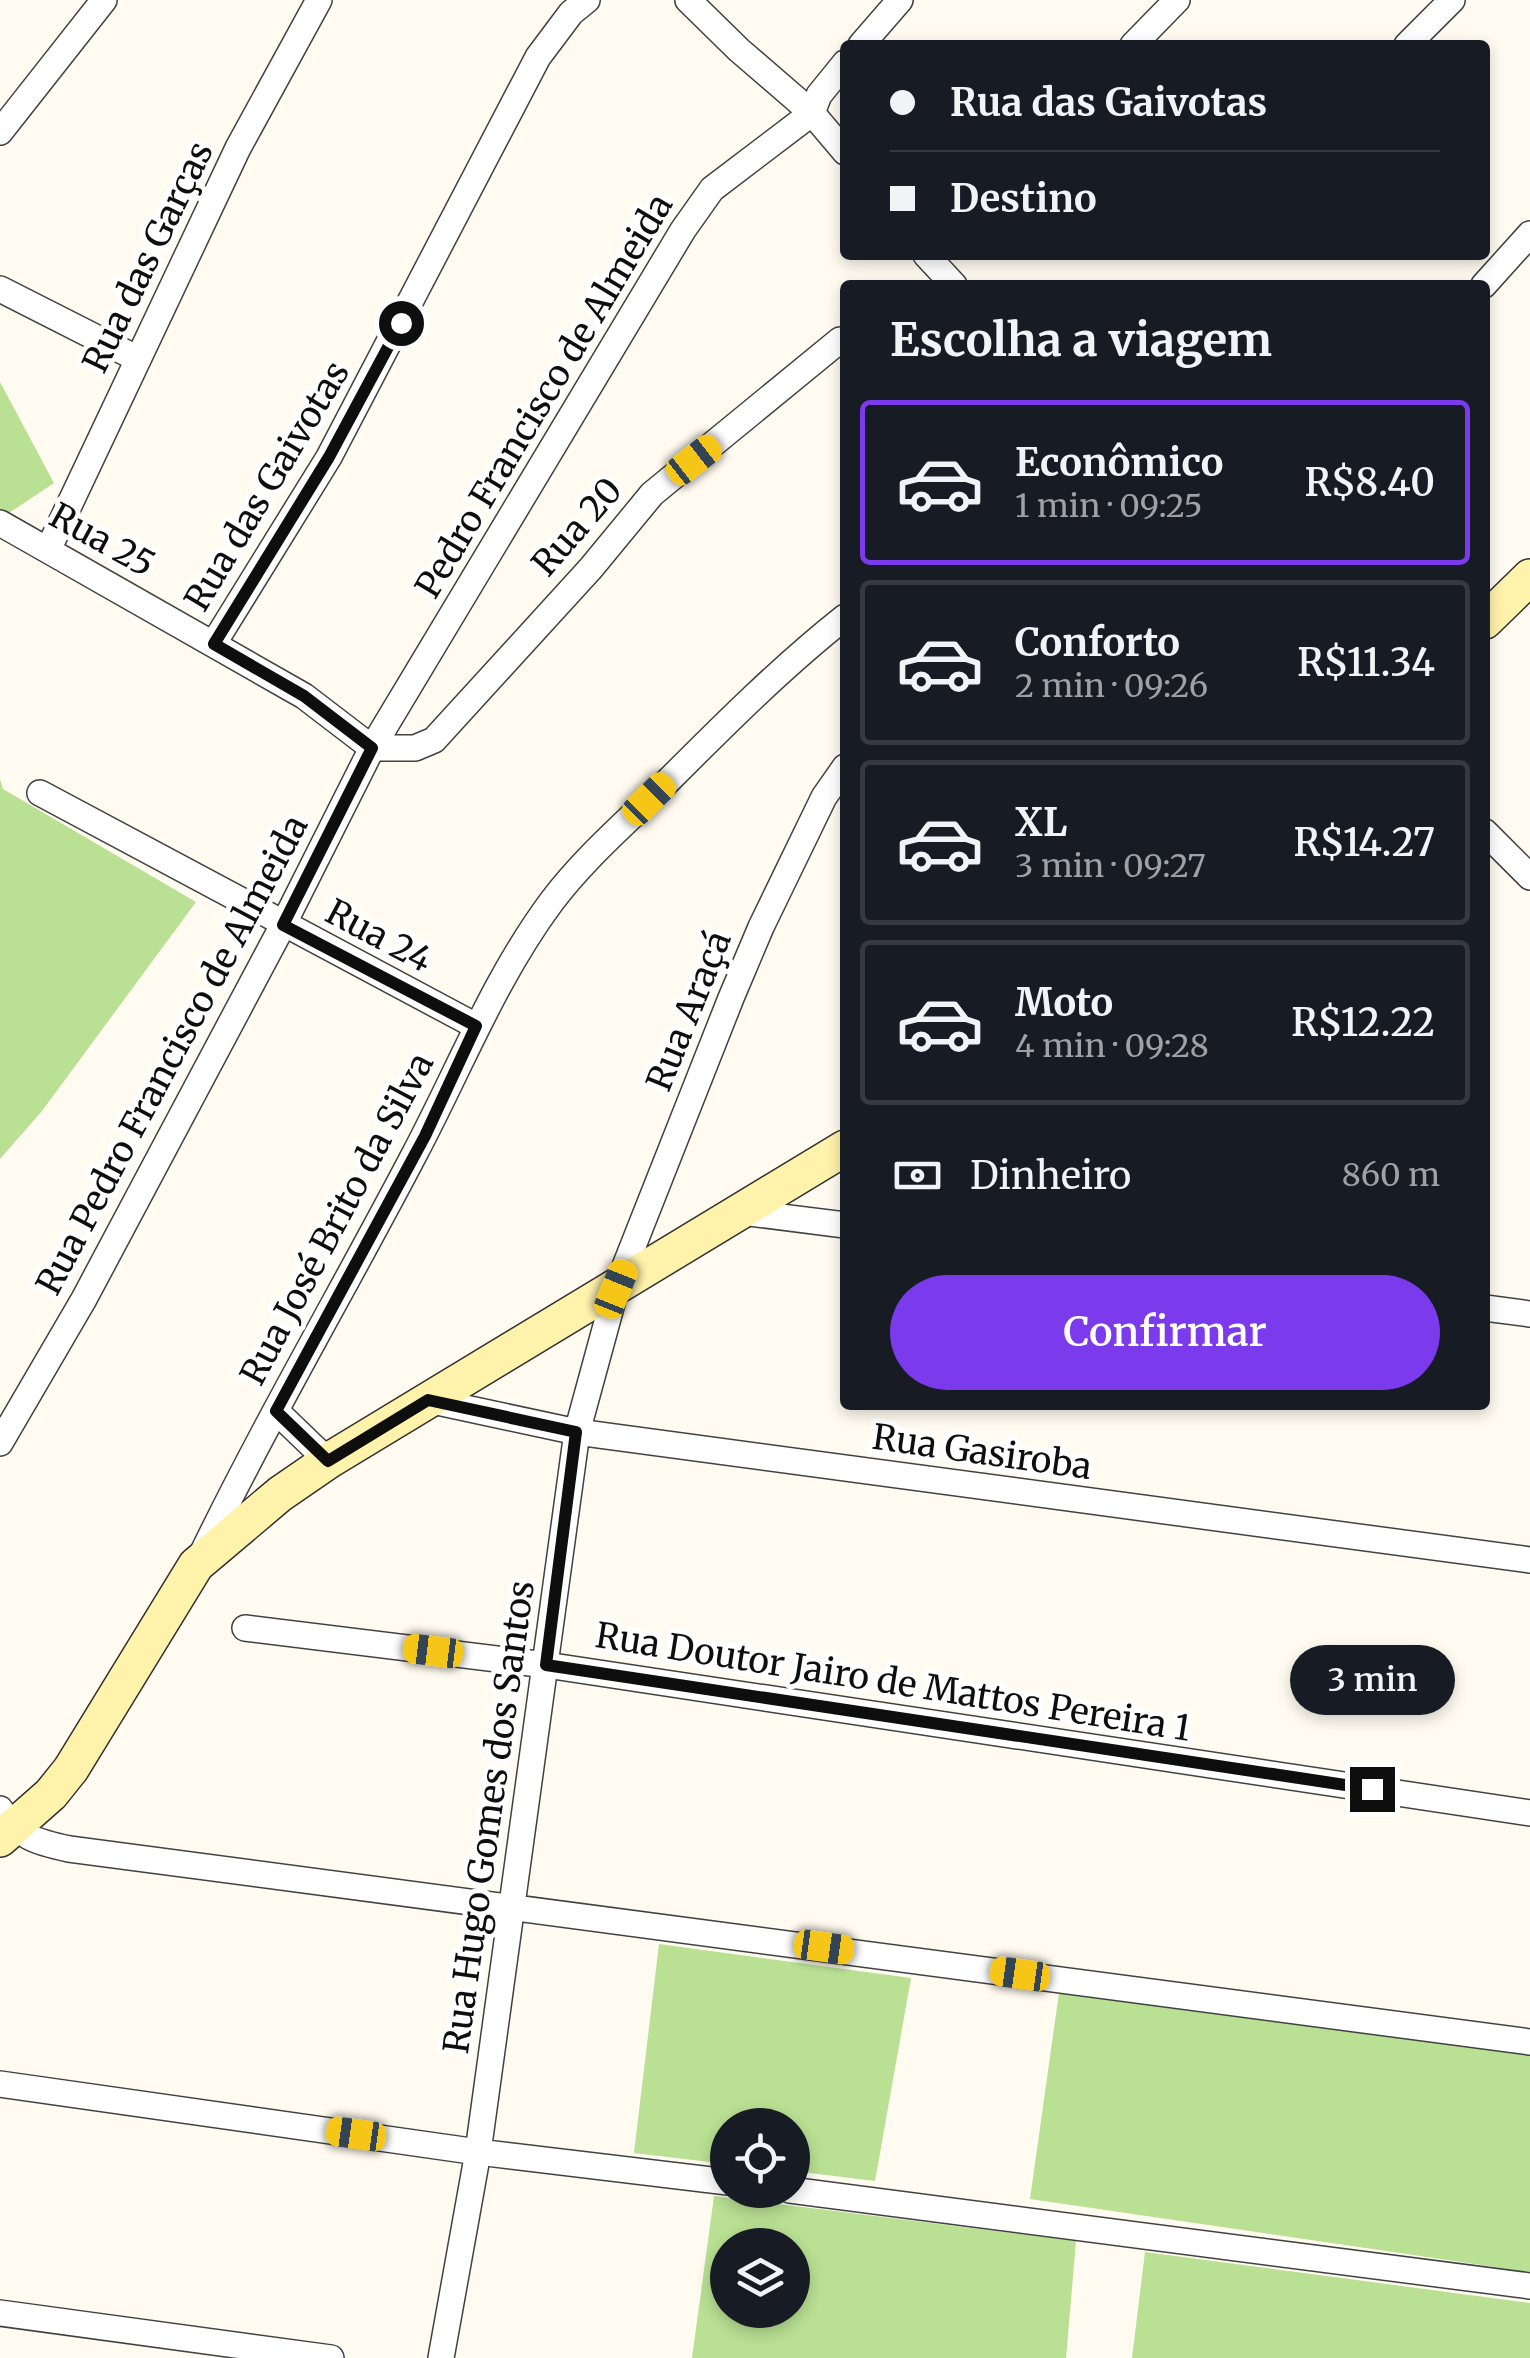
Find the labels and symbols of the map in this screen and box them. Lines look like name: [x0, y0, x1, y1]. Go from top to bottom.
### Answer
street label: Rua das Garças: [73, 134, 223, 380]
street label: Pedro Francisco de Almeida: [406, 186, 682, 606]
route start: [379, 301, 424, 346]
street label: Rua das Gaivotas: [175, 353, 359, 619]
car: [661, 430, 727, 490]
street label: Rua 20: [523, 469, 631, 585]
street label: Rua 25: [42, 493, 162, 587]
car: [617, 767, 681, 831]
street label: Rua Pedro Francisco de Almeida: [27, 808, 317, 1302]
street label: Rua 24: [318, 890, 440, 982]
street label: Rua Araçá: [637, 925, 741, 1097]
street label: Rua José Brito da Silva: [231, 1045, 443, 1393]
car: [591, 1256, 641, 1322]
street label: Rua Gasiroba: [870, 1415, 1094, 1489]
street label: Rua Hugo Gomes dos Santos: [434, 1578, 544, 2056]
street label: Rua Doutor Jairo de Mattos Pereira 1: [593, 1613, 1193, 1751]
car: [401, 1632, 465, 1670]
callout: 3 min: [1290, 1644, 1454, 1714]
route end: [1350, 1767, 1395, 1812]
car: [792, 1928, 856, 1966]
car: [988, 1955, 1052, 1993]
car: [324, 2115, 388, 2153]

